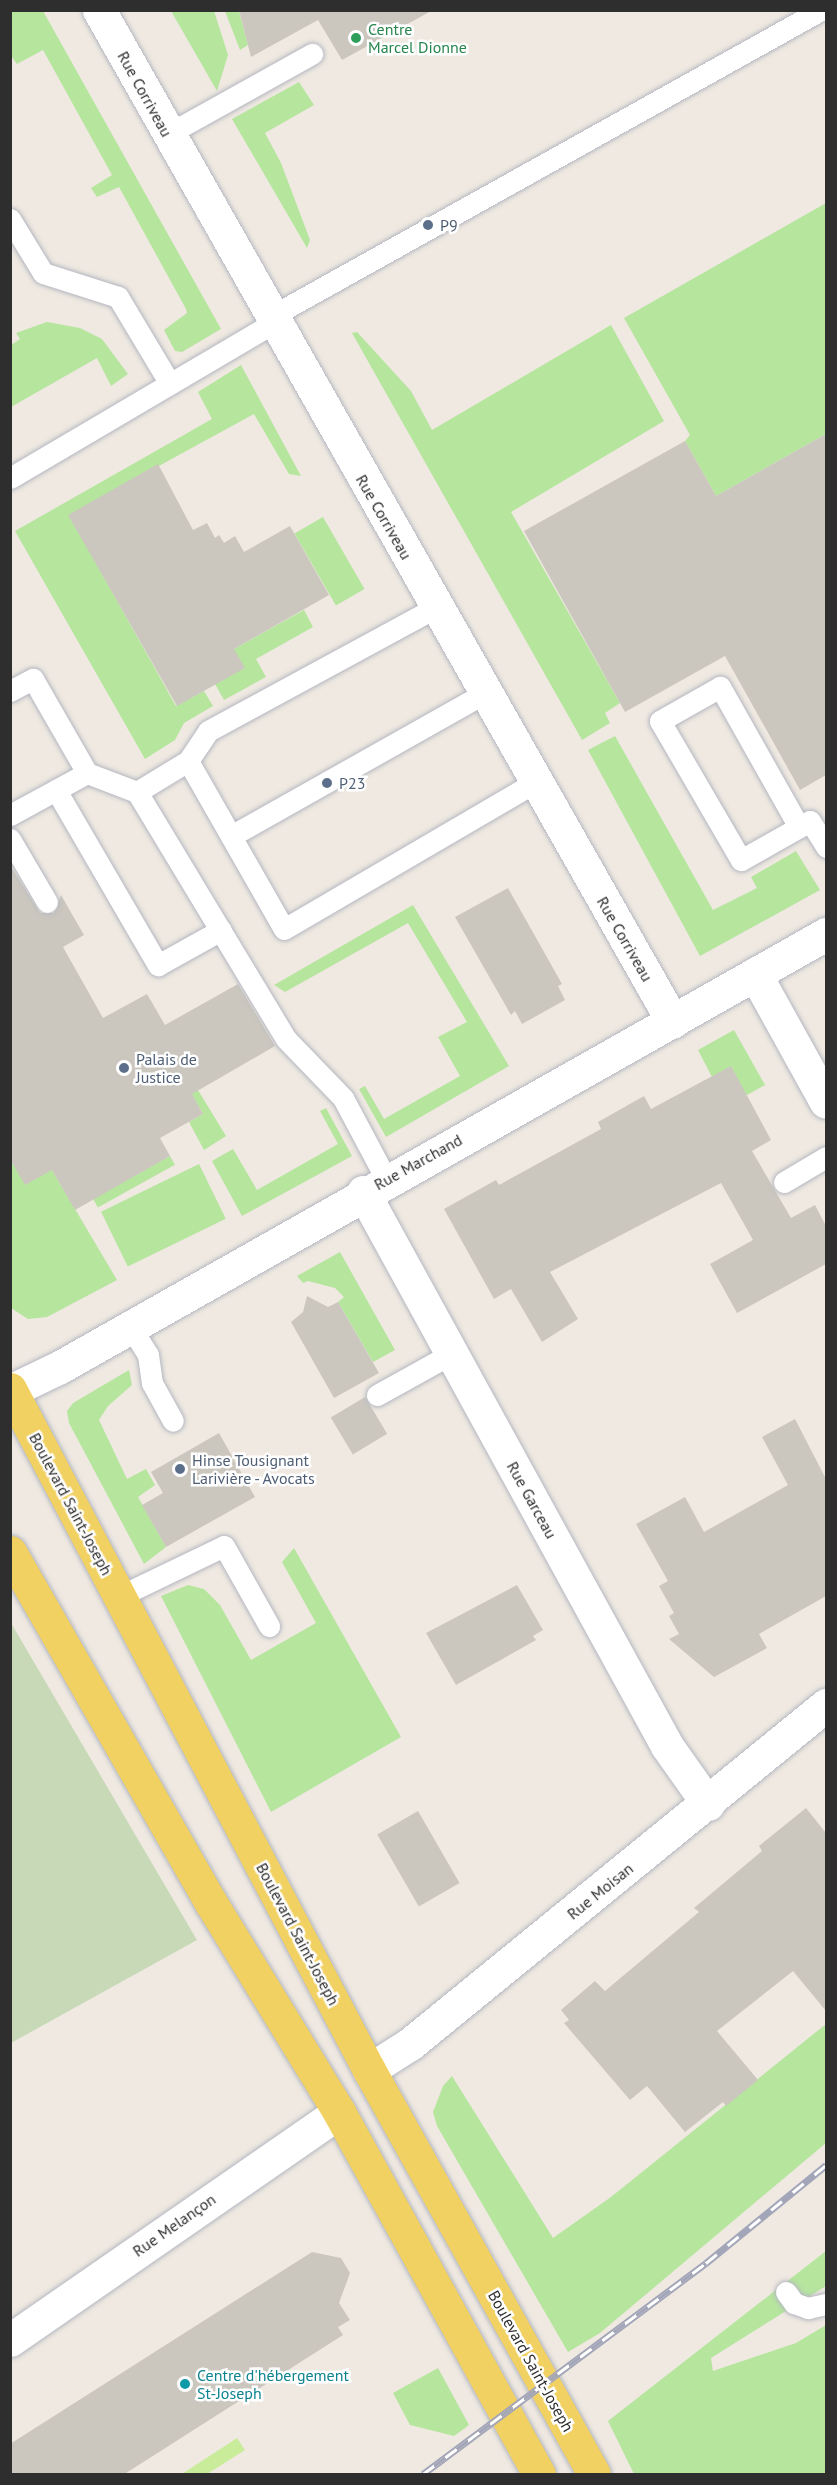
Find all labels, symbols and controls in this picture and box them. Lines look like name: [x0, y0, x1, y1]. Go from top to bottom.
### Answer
place label: Centre Marcel Dionne: [368, 19, 467, 57]
marker: Centre Marcel Dionne: [349, 31, 363, 45]
street label: Rue Corriveau: [114, 48, 176, 140]
place label: P9: [440, 215, 458, 235]
marker: P9: [421, 218, 435, 232]
street label: Rue Corriveau: [352, 471, 416, 563]
place label: P23: [339, 773, 365, 793]
marker: P23: [320, 776, 334, 790]
street label: Rue Corriveau: [593, 893, 657, 985]
place label: Palais de Justice: [136, 1049, 197, 1087]
marker: Palais de Justice: [117, 1061, 131, 1075]
street label: Rue Marchand: [371, 1130, 465, 1194]
street label: Boulevard Saint-Joseph: [25, 1429, 117, 1579]
place label: Hinse Tousignant Larivière - Avocats: [192, 1450, 318, 1488]
street label: Rue Garceau: [503, 1458, 561, 1542]
marker: Hinse Tousignant Larivière - Avocats: [173, 1462, 187, 1476]
street label: Boulevard Saint-Joseph: [252, 1859, 344, 2009]
street label: Rue Moisan: [563, 1859, 637, 1923]
street label: Rue Melançon: [129, 2189, 219, 2261]
street label: Boulevard Saint-Joseph: [484, 2287, 578, 2435]
place label: Centre d'hébergement St-Joseph: [197, 2365, 349, 2403]
marker: Centre d'hébergement St-Joseph: [178, 2377, 192, 2391]

